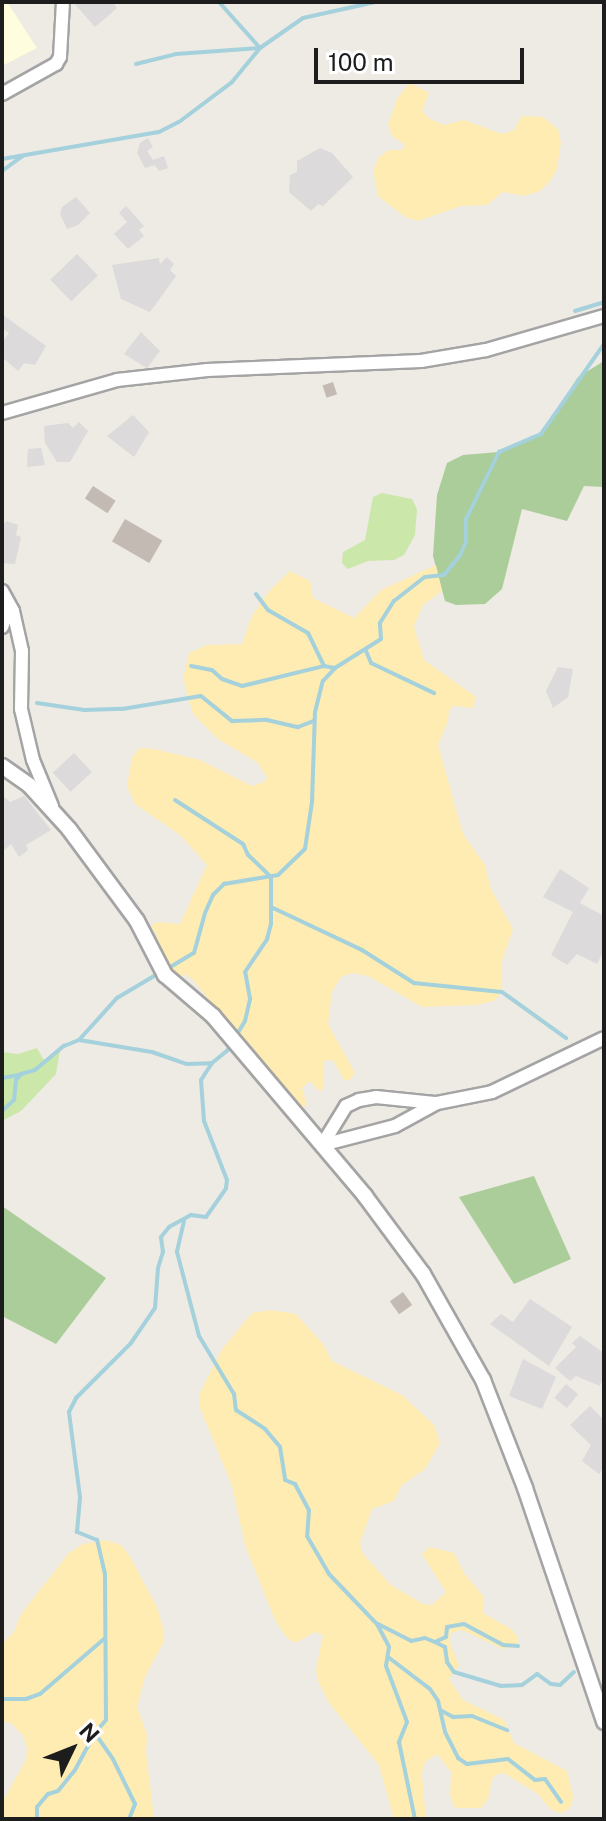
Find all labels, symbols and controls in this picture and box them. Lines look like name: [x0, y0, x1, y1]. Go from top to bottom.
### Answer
scale bar: [318, 32, 528, 82]
text: 100 m: [328, 48, 394, 76]
north arrow: [32, 1709, 112, 1789]
text: N: [74, 1717, 105, 1748]

